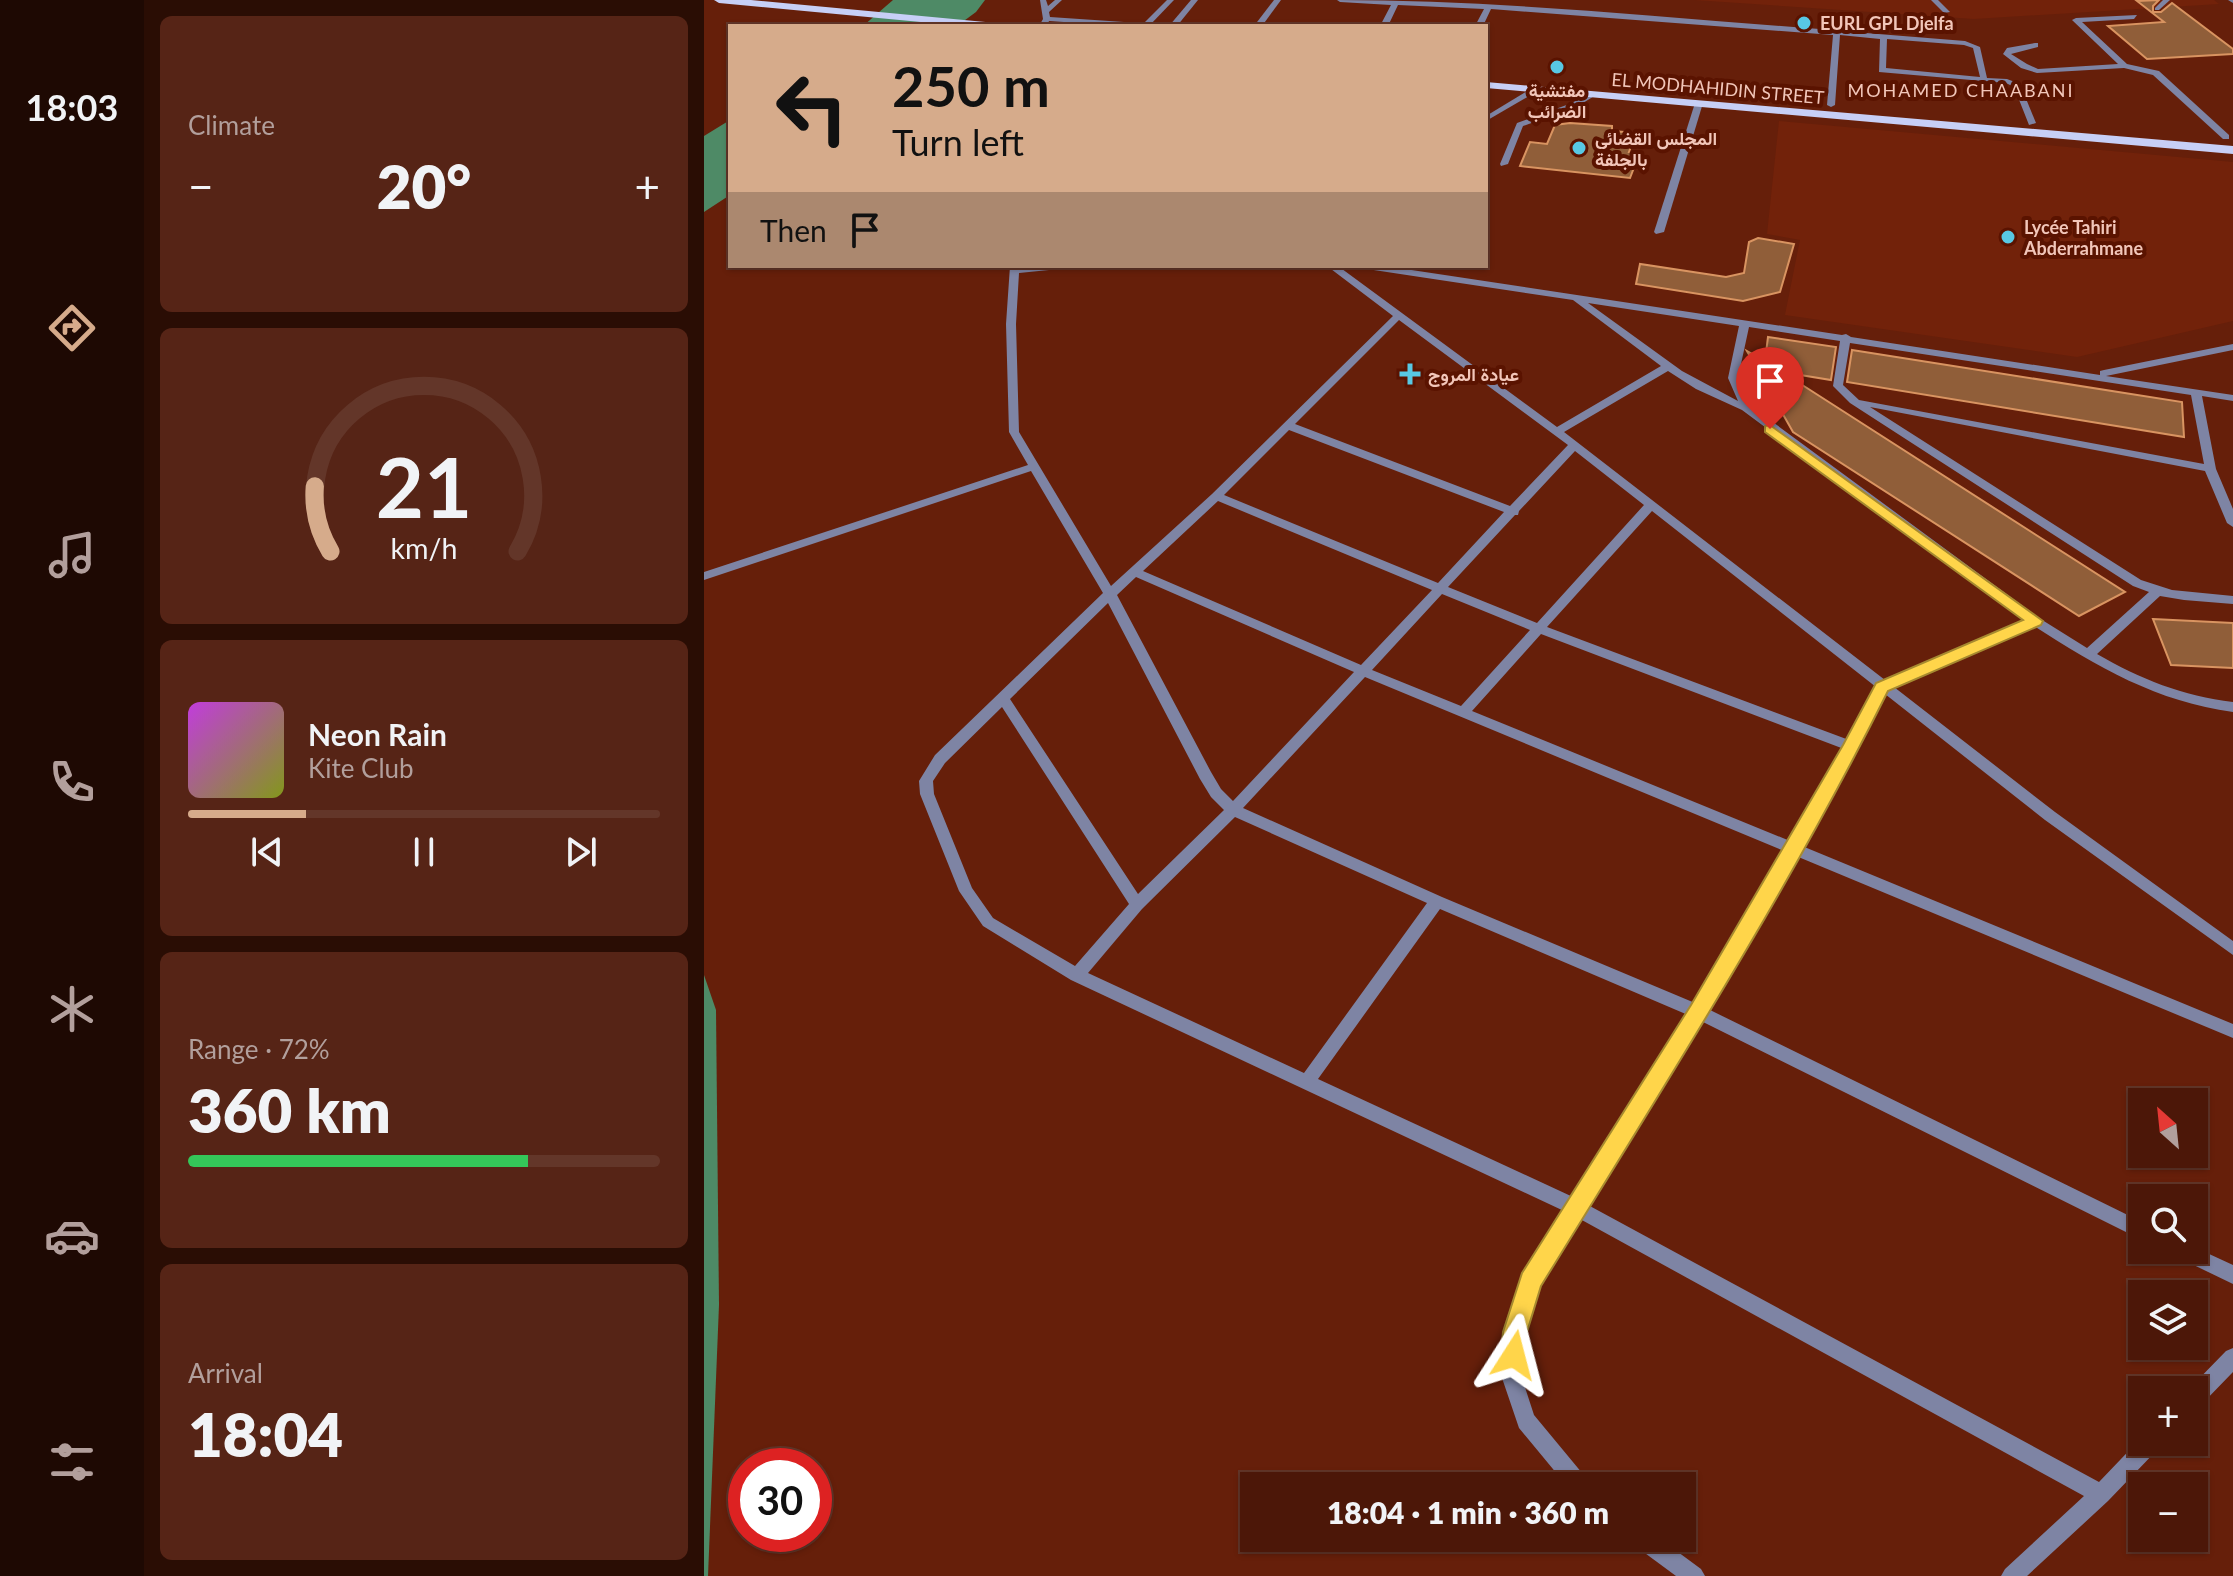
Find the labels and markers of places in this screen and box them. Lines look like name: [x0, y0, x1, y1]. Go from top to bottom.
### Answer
place label: EURL GPL Djelfa: [1820, 12, 1954, 34]
marker: EURL GPL Djelfa: [1795, 14, 1813, 32]
marker: مفتشية الضرائب: [1548, 58, 1566, 76]
place label: مفتشية الضرائب: [1528, 79, 1586, 123]
place label: المجلس القضائي بالجلفة: [1595, 127, 1717, 171]
marker: المجلس القضائي بالجلفة: [1570, 139, 1588, 157]
place label: Lycée Tahiri Abderrahmane: [2023, 216, 2143, 259]
marker: Lycée Tahiri Abderrahmane: [1999, 228, 2017, 246]
pin: [1736, 347, 1804, 429]
marker: عيادة المروج: [1399, 363, 1421, 385]
place label: عيادة المروج: [1428, 363, 1519, 387]

